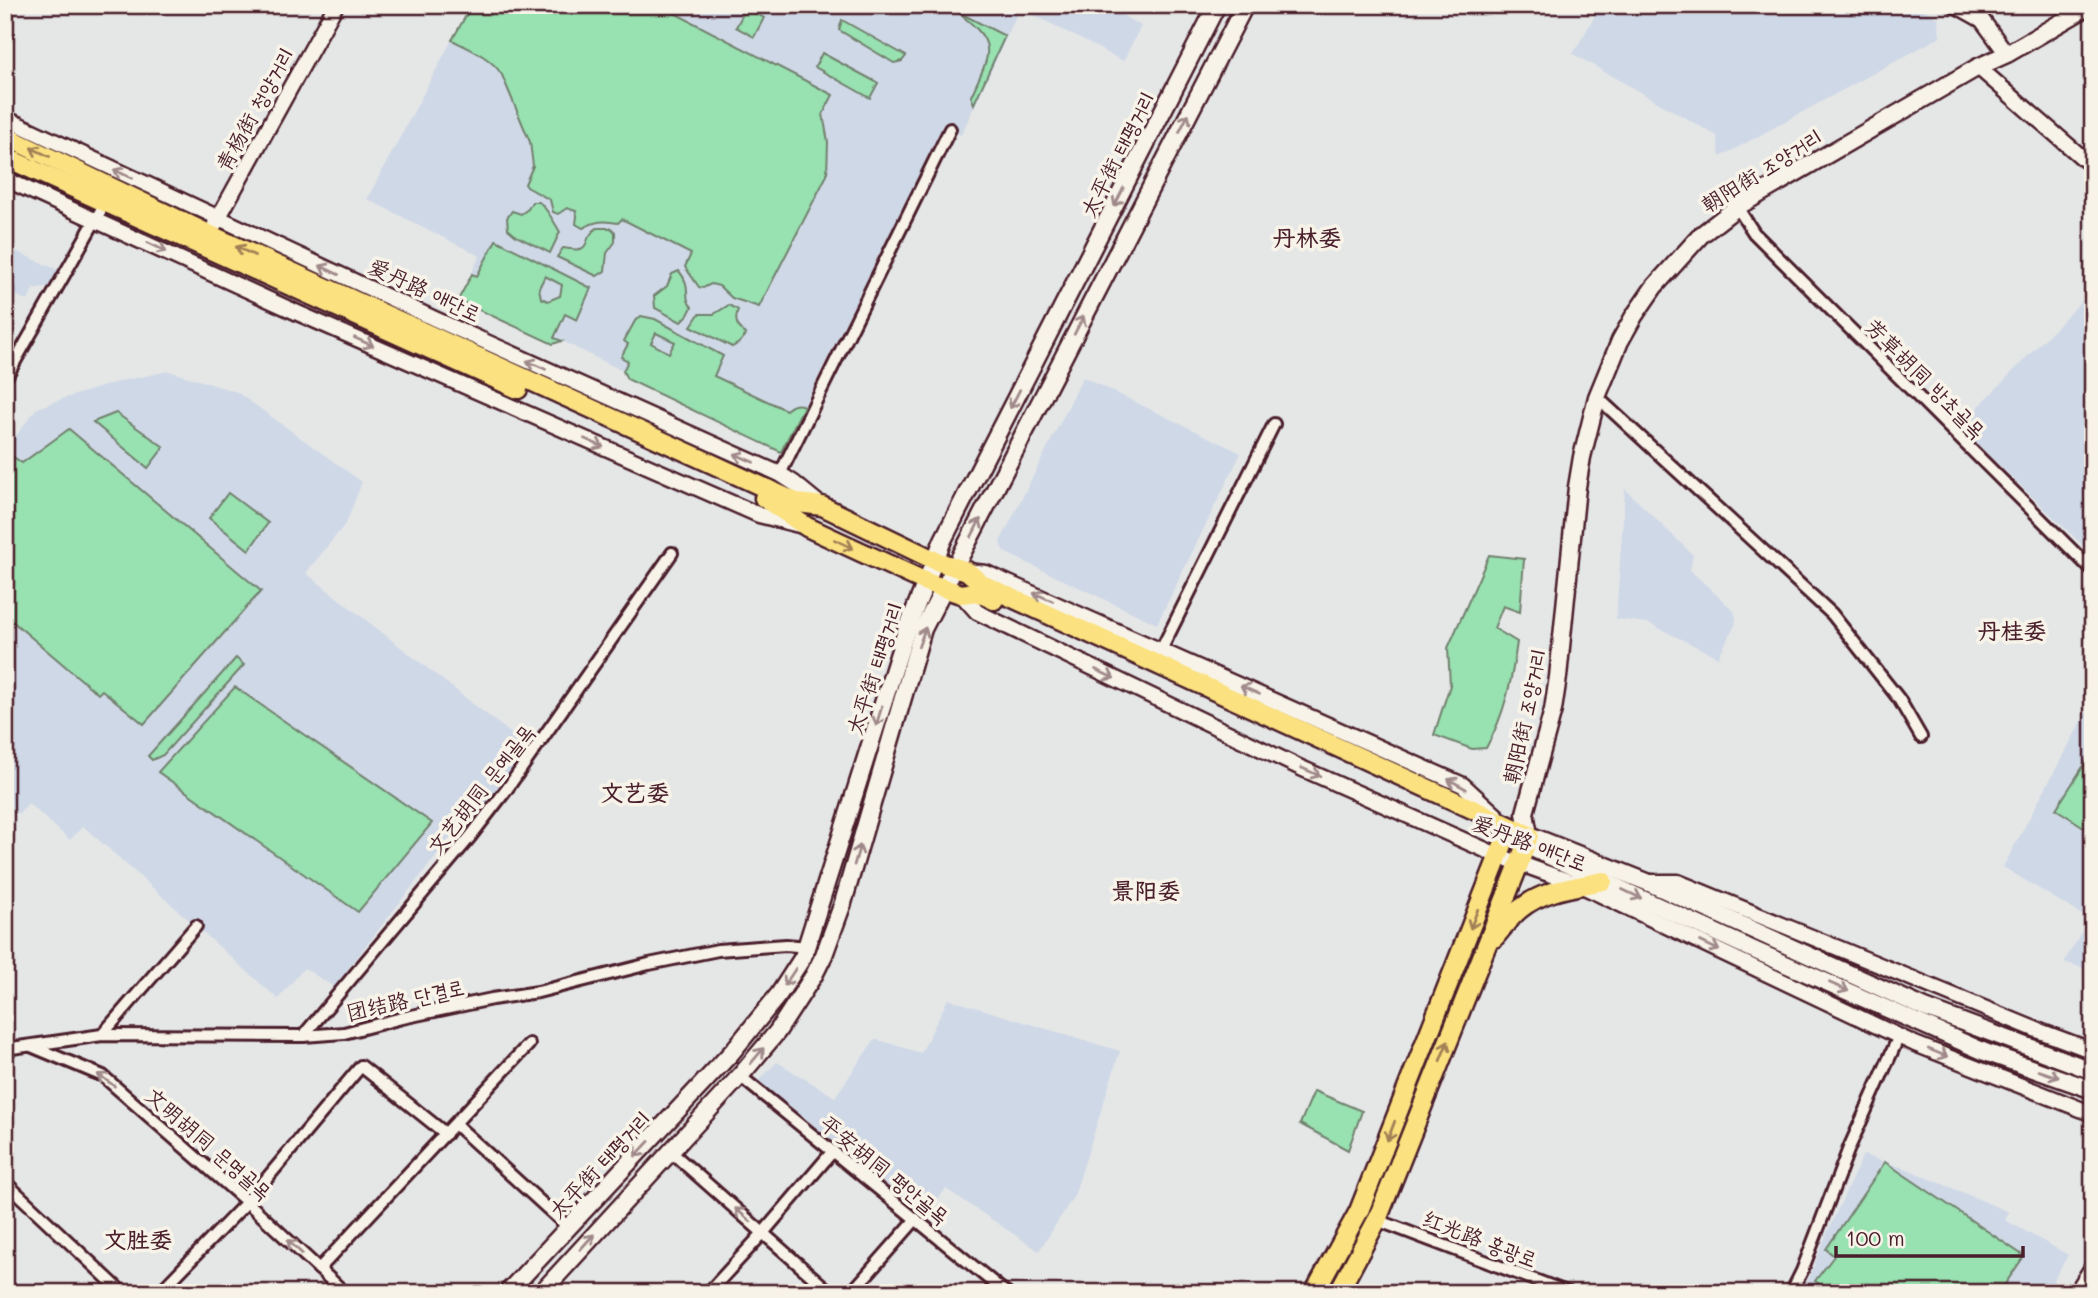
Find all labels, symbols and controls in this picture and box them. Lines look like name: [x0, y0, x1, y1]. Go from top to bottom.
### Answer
street label: 青杨街 청양거리: [209, 42, 299, 176]
street label: 太平街 태평거리: [1074, 87, 1160, 221]
one-way arrow: [1178, 113, 1191, 134]
street label: 朝阳街 조양거리: [1696, 122, 1826, 218]
one-way arrow: [30, 145, 51, 159]
one-way arrow: [113, 167, 134, 180]
one-way arrow: [1112, 186, 1125, 207]
district label: 丹林委: [1273, 222, 1342, 252]
one-way arrow: [146, 241, 167, 254]
one-way arrow: [235, 243, 256, 257]
street label: 爱丹路 애단로: [365, 251, 485, 327]
one-way arrow: [319, 263, 340, 276]
street label: 芳草胡同 방초골목: [1860, 312, 1992, 444]
one-way arrow: [1073, 316, 1087, 336]
one-way arrow: [352, 336, 374, 349]
one-way arrow: [526, 358, 547, 371]
one-way arrow: [1008, 388, 1021, 409]
one-way arrow: [583, 437, 605, 450]
one-way arrow: [733, 451, 755, 464]
one-way arrow: [969, 518, 983, 539]
one-way arrow: [832, 538, 854, 551]
one-way arrow: [1032, 590, 1054, 603]
street label: 太平街 태평거리: [840, 599, 908, 737]
district label: 丹桂委: [1978, 615, 2047, 645]
one-way arrow: [916, 626, 929, 648]
street label: 朝阳街 조양거리: [1497, 646, 1551, 786]
one-way arrow: [1094, 667, 1115, 681]
one-way arrow: [1240, 683, 1261, 696]
one-way arrow: [872, 705, 885, 727]
street label: 文艺胡同 문예골목: [421, 718, 539, 860]
one-way arrow: [1299, 766, 1321, 779]
district label: 文艺委: [601, 777, 670, 807]
one-way arrow: [1448, 777, 1468, 791]
street label: 爱丹路 애단로: [1469, 808, 1591, 876]
one-way arrow: [851, 844, 864, 866]
district label: 景阳委: [1112, 875, 1181, 905]
one-way arrow: [1621, 888, 1642, 901]
one-way arrow: [1467, 908, 1480, 930]
one-way arrow: [1699, 940, 1720, 954]
one-way arrow: [783, 967, 798, 986]
street label: 团结路 단결로: [343, 972, 467, 1026]
one-way arrow: [1828, 981, 1849, 994]
one-way arrow: [1438, 1041, 1451, 1062]
one-way arrow: [1927, 1047, 1948, 1060]
one-way arrow: [749, 1048, 764, 1066]
one-way arrow: [2038, 1069, 2060, 1081]
one-way arrow: [97, 1073, 116, 1087]
street label: 文明胡同 문명골목: [140, 1081, 278, 1205]
street label: 太平街 태평거리: [542, 1105, 656, 1223]
street label: 平安胡同 평안골목: [815, 1109, 955, 1229]
one-way arrow: [1384, 1120, 1397, 1141]
one-way arrow: [633, 1140, 650, 1157]
street label: 红光路 홍광로: [1419, 1204, 1541, 1272]
one-way arrow: [734, 1207, 752, 1223]
scale bar: [1836, 1214, 2023, 1258]
district label: 文胜委: [104, 1224, 173, 1254]
text: 100 m: [1846, 1224, 1905, 1251]
one-way arrow: [579, 1233, 595, 1251]
one-way arrow: [287, 1238, 304, 1255]

